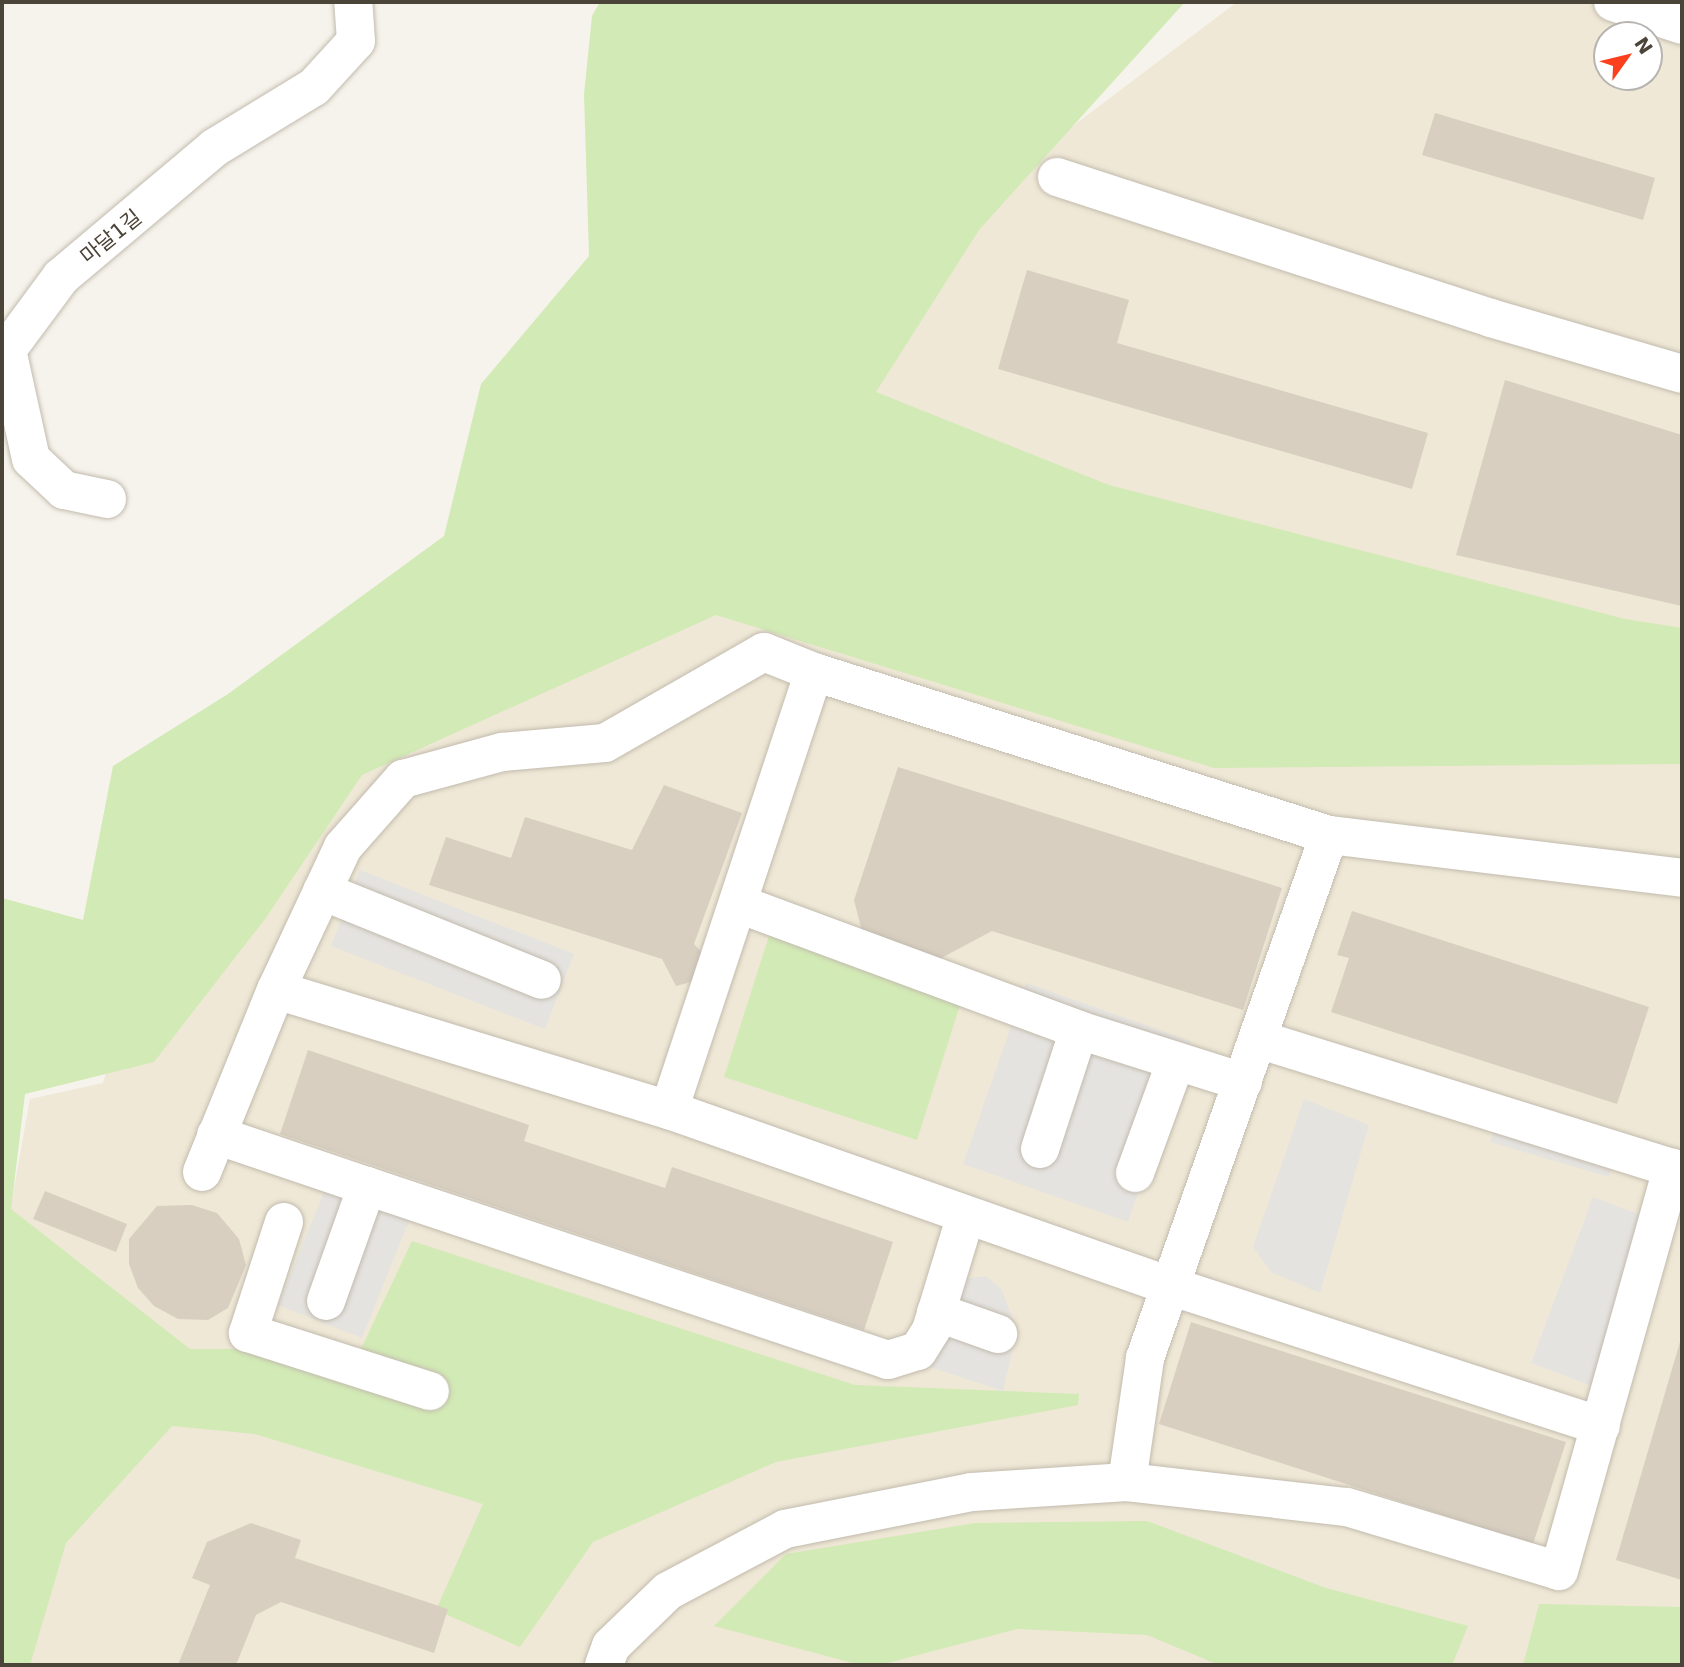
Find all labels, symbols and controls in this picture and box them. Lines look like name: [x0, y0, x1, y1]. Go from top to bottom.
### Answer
north arrow: [1593, 21, 1663, 91]
text: N: [1630, 33, 1657, 58]
street label: 마달1길: [75, 205, 147, 269]

